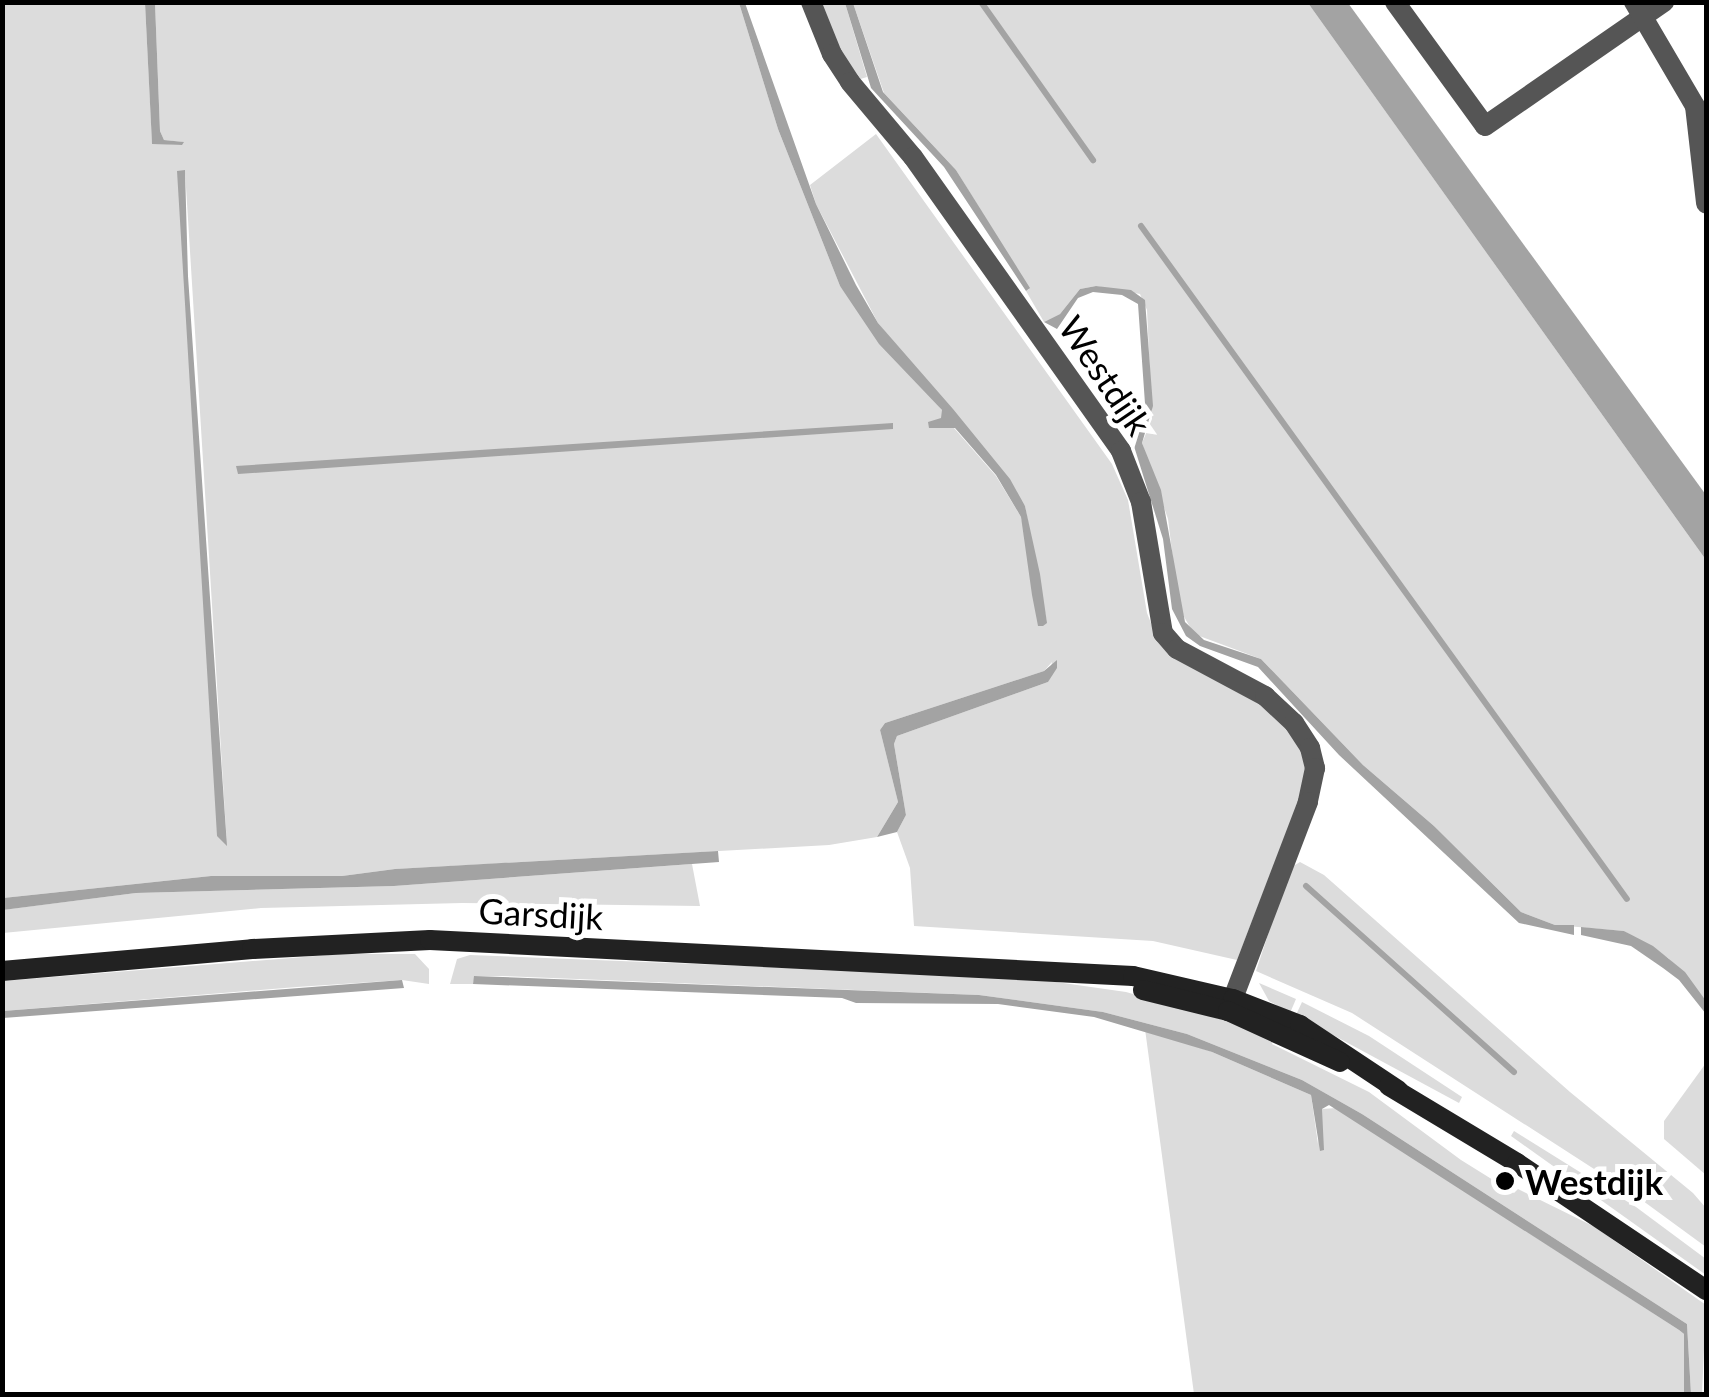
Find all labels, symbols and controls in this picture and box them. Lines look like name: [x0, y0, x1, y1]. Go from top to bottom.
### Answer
street label: Westdijk: [1051, 307, 1161, 443]
street label: Garsdijk: [478, 889, 604, 937]
place label: Westdijk: [1525, 1160, 1663, 1202]
marker: Westdijk: [1494, 1170, 1516, 1192]

